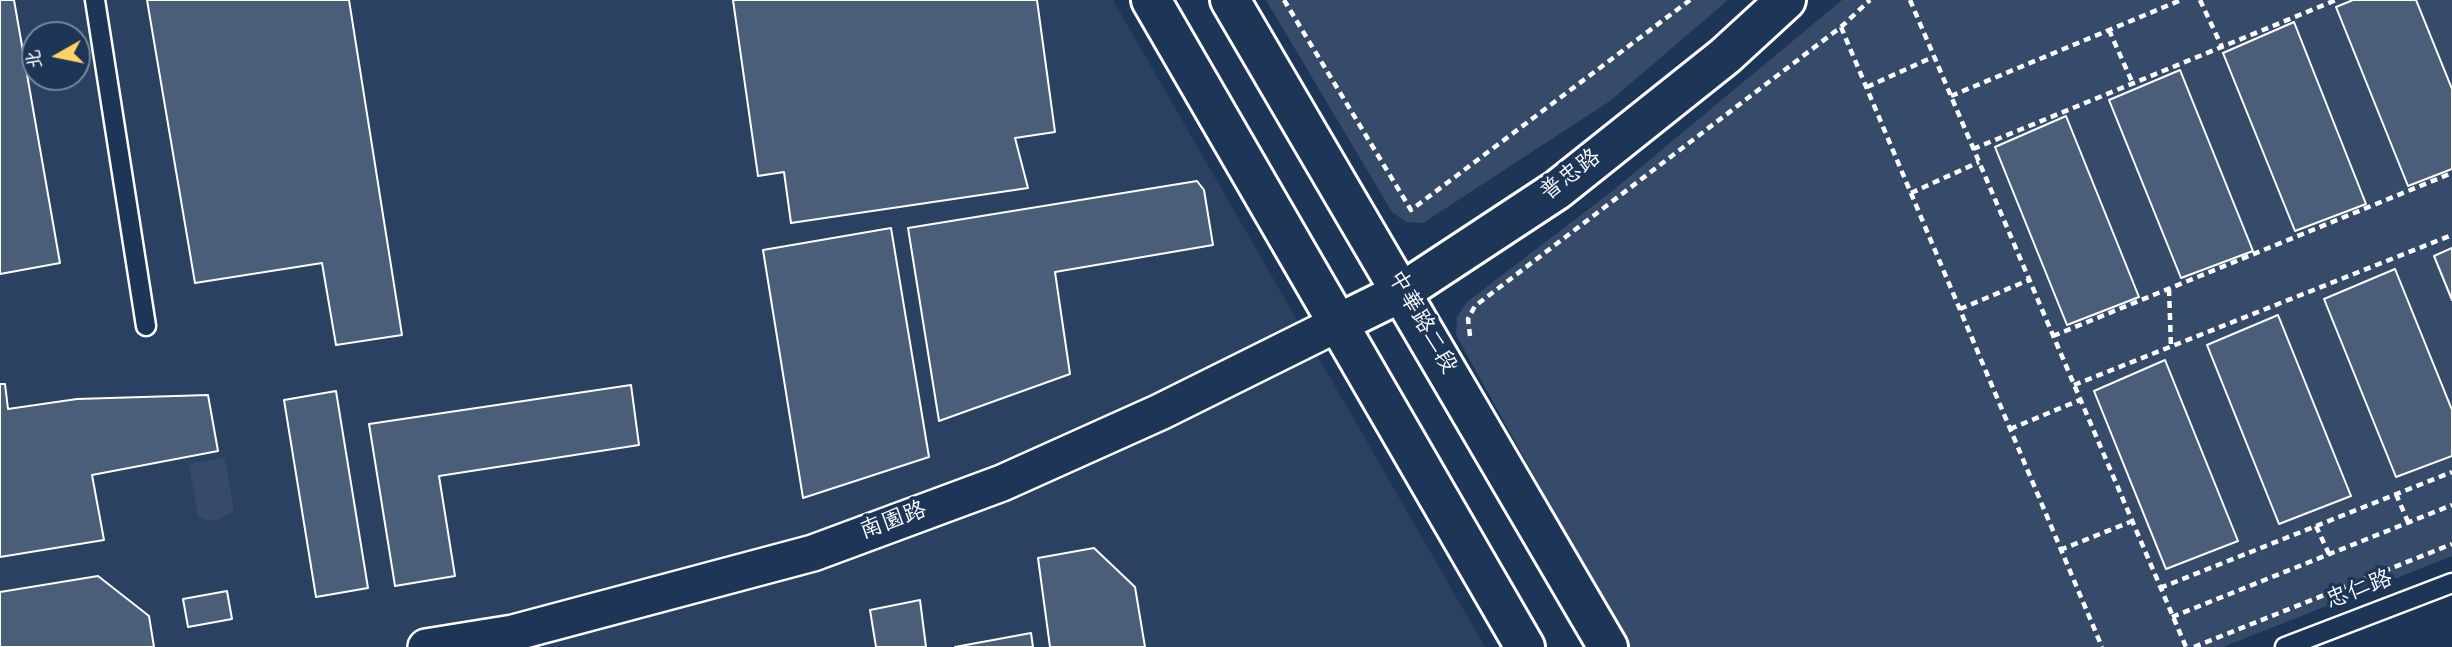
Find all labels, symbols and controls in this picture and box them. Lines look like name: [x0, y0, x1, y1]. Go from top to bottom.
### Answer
north arrow: [21, 21, 91, 91]
text: 北: [24, 48, 50, 70]
street label: 普忠路: [1536, 145, 1608, 209]
street label: 中華路二段: [1379, 266, 1461, 380]
street label: 南園路: [857, 498, 931, 548]
street label: 忠仁路: [2323, 567, 2397, 617]

